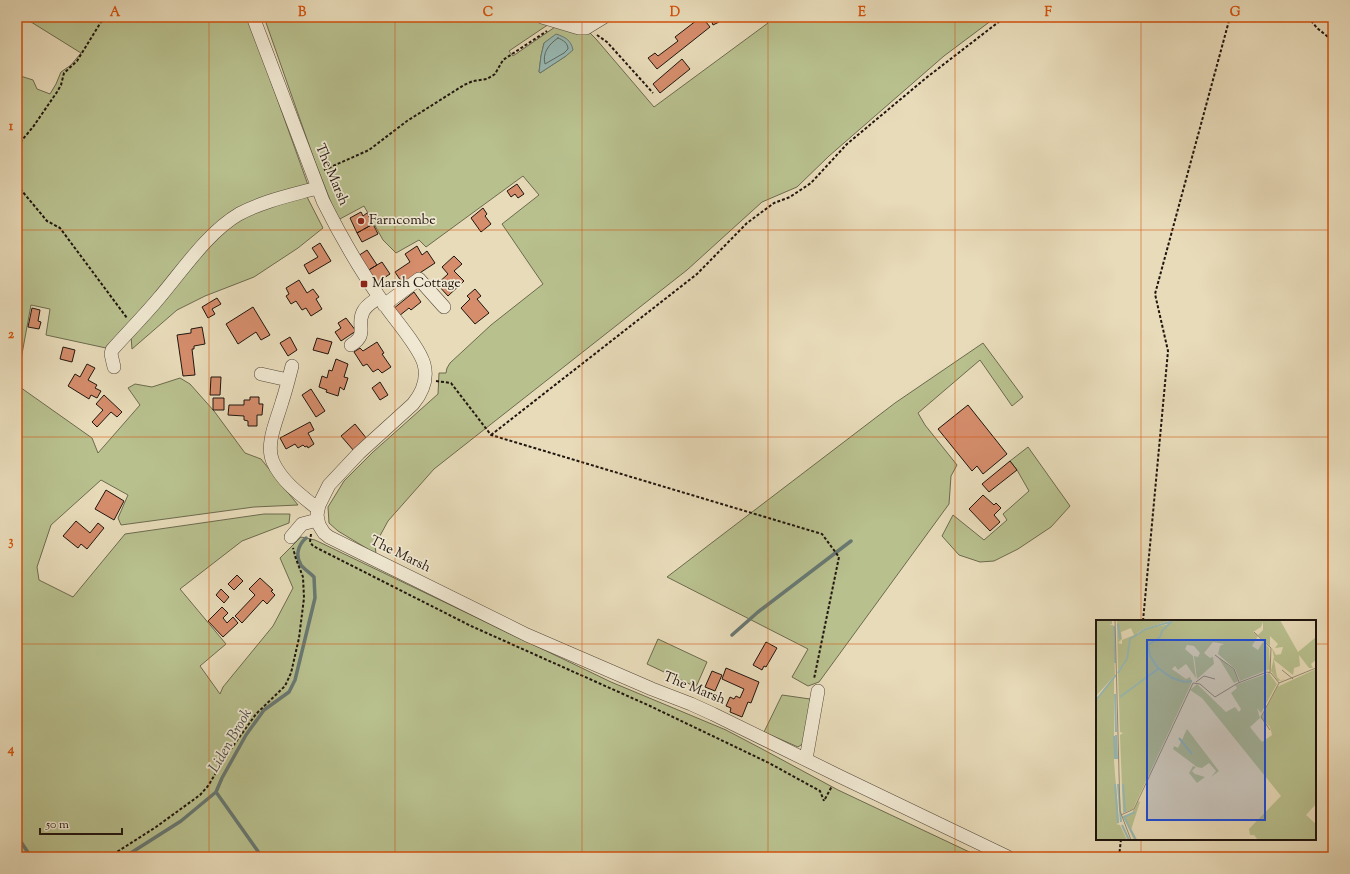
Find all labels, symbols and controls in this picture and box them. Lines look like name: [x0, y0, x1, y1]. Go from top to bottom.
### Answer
text: A: [110, 4, 121, 22]
text: B: [298, 4, 307, 22]
text: C: [483, 4, 493, 22]
text: D: [670, 4, 680, 22]
text: E: [858, 4, 866, 22]
text: F: [1044, 4, 1052, 22]
text: G: [1230, 4, 1241, 22]
text: 1: [9, 118, 14, 136]
street label: The Marsh: [309, 141, 353, 209]
place label: Farncombe: [369, 211, 436, 231]
marker: Farncombe: [356, 216, 366, 226]
place label: Marsh Cottage: [372, 274, 461, 294]
marker: Marsh Cottage: [359, 279, 369, 289]
text: 2: [8, 326, 15, 344]
street label: The Marsh: [366, 532, 434, 578]
text: 3: [8, 533, 14, 551]
inset map: [1096, 620, 1316, 840]
street label: The Marsh: [660, 667, 728, 711]
water label: Liden Brook: [204, 705, 258, 777]
text: 4: [7, 741, 15, 759]
scale bar: [40, 810, 122, 836]
text: 50 m: [45, 816, 69, 834]

